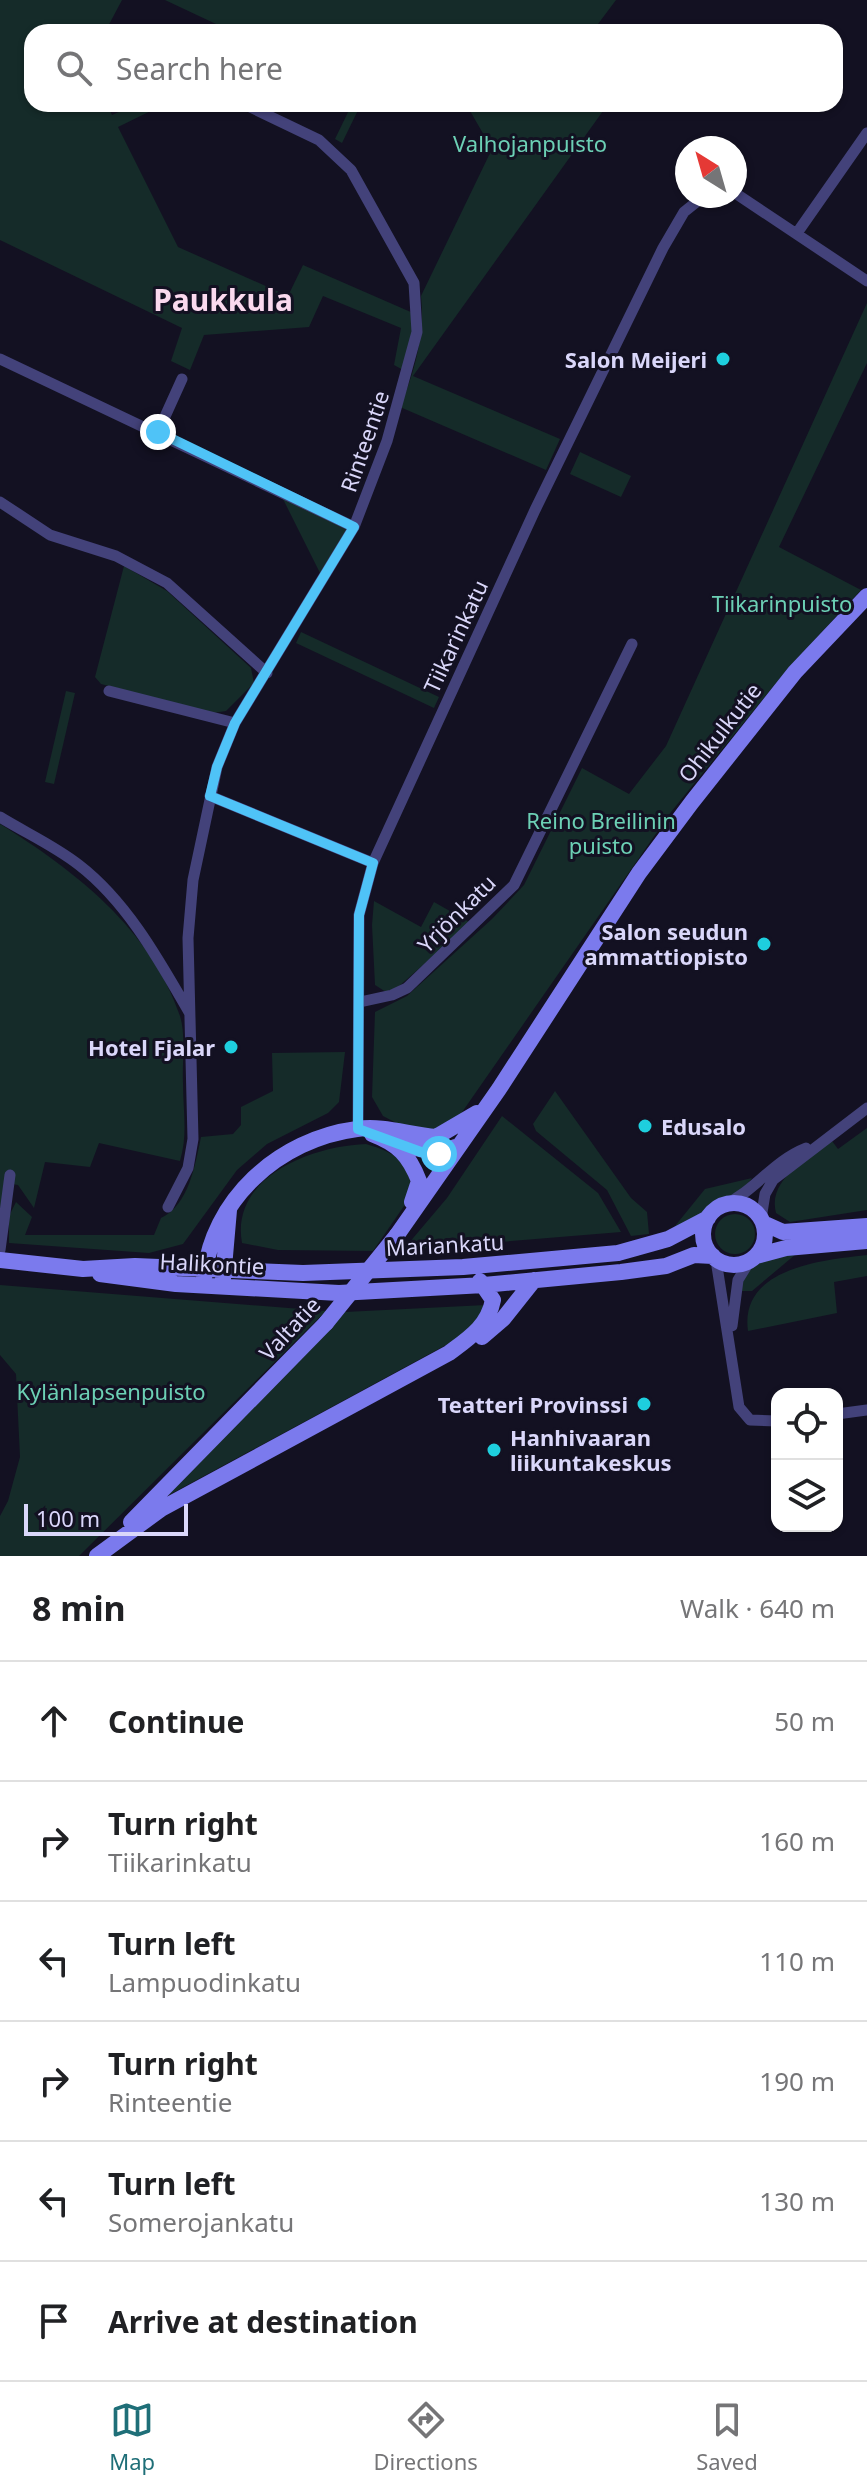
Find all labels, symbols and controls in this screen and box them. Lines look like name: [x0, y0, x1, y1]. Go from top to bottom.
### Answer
search box: [24, 24, 843, 112]
icon: search: [52, 46, 96, 90]
text: Search here: [116, 48, 283, 89]
park label: Valhojanpuisto: [453, 128, 607, 158]
north arrow: [675, 136, 747, 208]
district label: Paukkula: [153, 279, 293, 320]
place label: Salon Meijeri: [565, 344, 707, 374]
marker: Salon Meijeri: [714, 350, 732, 368]
street label: Rinteentie: [333, 386, 395, 496]
route end: [140, 414, 176, 450]
street label: Tiikarinkatu: [416, 575, 494, 697]
park label: Tiikarinpuisto: [712, 588, 852, 618]
street label: Ohikulkutie: [671, 676, 767, 788]
park label: Reino Breilinin puisto: [526, 805, 676, 860]
street label: Yrjönkatu: [410, 867, 502, 959]
place label: Salon seudun ammattiopisto: [584, 916, 748, 971]
marker: Salon seudun ammattiopisto: [755, 935, 773, 953]
place label: Hotel Fjalar: [88, 1032, 215, 1062]
marker: Hotel Fjalar: [222, 1038, 240, 1056]
place label: Edusalo: [661, 1111, 746, 1141]
marker: Edusalo: [636, 1117, 654, 1135]
route start: [421, 1136, 457, 1172]
street label: Mariankatu: [385, 1226, 505, 1262]
street label: Halikontie: [159, 1245, 265, 1281]
street label: Valtatie: [252, 1290, 326, 1366]
park label: Kylänlapsenpuisto: [16, 1376, 206, 1406]
map controls: [771, 1388, 843, 1532]
button: locate: [771, 1388, 843, 1460]
place label: Teatteri Provinssi: [438, 1389, 628, 1419]
marker: Teatteri Provinssi: [635, 1395, 653, 1413]
place label: Hanhivaaran liikuntakeskus: [510, 1422, 671, 1477]
marker: Hanhivaaran liikuntakeskus: [485, 1441, 503, 1459]
button: layers: [771, 1460, 843, 1532]
scale bar: [24, 1500, 188, 1536]
text: 100 m: [36, 1503, 100, 1533]
text: 8 min: [32, 1585, 126, 1631]
text: Walk · 640 m: [680, 1590, 835, 1626]
icon: ahead: [32, 1699, 76, 1743]
text: Continue: [108, 1701, 244, 1742]
text: 50 m: [774, 1703, 835, 1739]
text: Turn right: [108, 1803, 258, 1844]
icon: right: [32, 1819, 76, 1863]
text: 160 m: [759, 1823, 835, 1859]
text: Tiikarinkatu: [108, 1844, 252, 1880]
text: Turn left: [108, 1923, 236, 1964]
icon: left: [32, 1939, 76, 1983]
text: 110 m: [759, 1943, 835, 1979]
text: Lampuodinkatu: [108, 1964, 301, 2000]
text: Turn right: [108, 2043, 258, 2084]
icon: right: [32, 2059, 76, 2103]
text: 190 m: [759, 2063, 835, 2099]
text: Rinteentie: [108, 2084, 233, 2120]
text: Turn left: [108, 2163, 236, 2204]
icon: left: [32, 2179, 76, 2223]
text: 130 m: [759, 2183, 835, 2219]
text: Somerojankatu: [108, 2204, 294, 2240]
icon: arrive: [32, 2299, 76, 2343]
text: Arrive at destination: [108, 2301, 418, 2342]
tab: Map: [109, 2398, 155, 2476]
tab: Directions: [373, 2398, 478, 2476]
tab: Saved: [696, 2398, 758, 2476]

